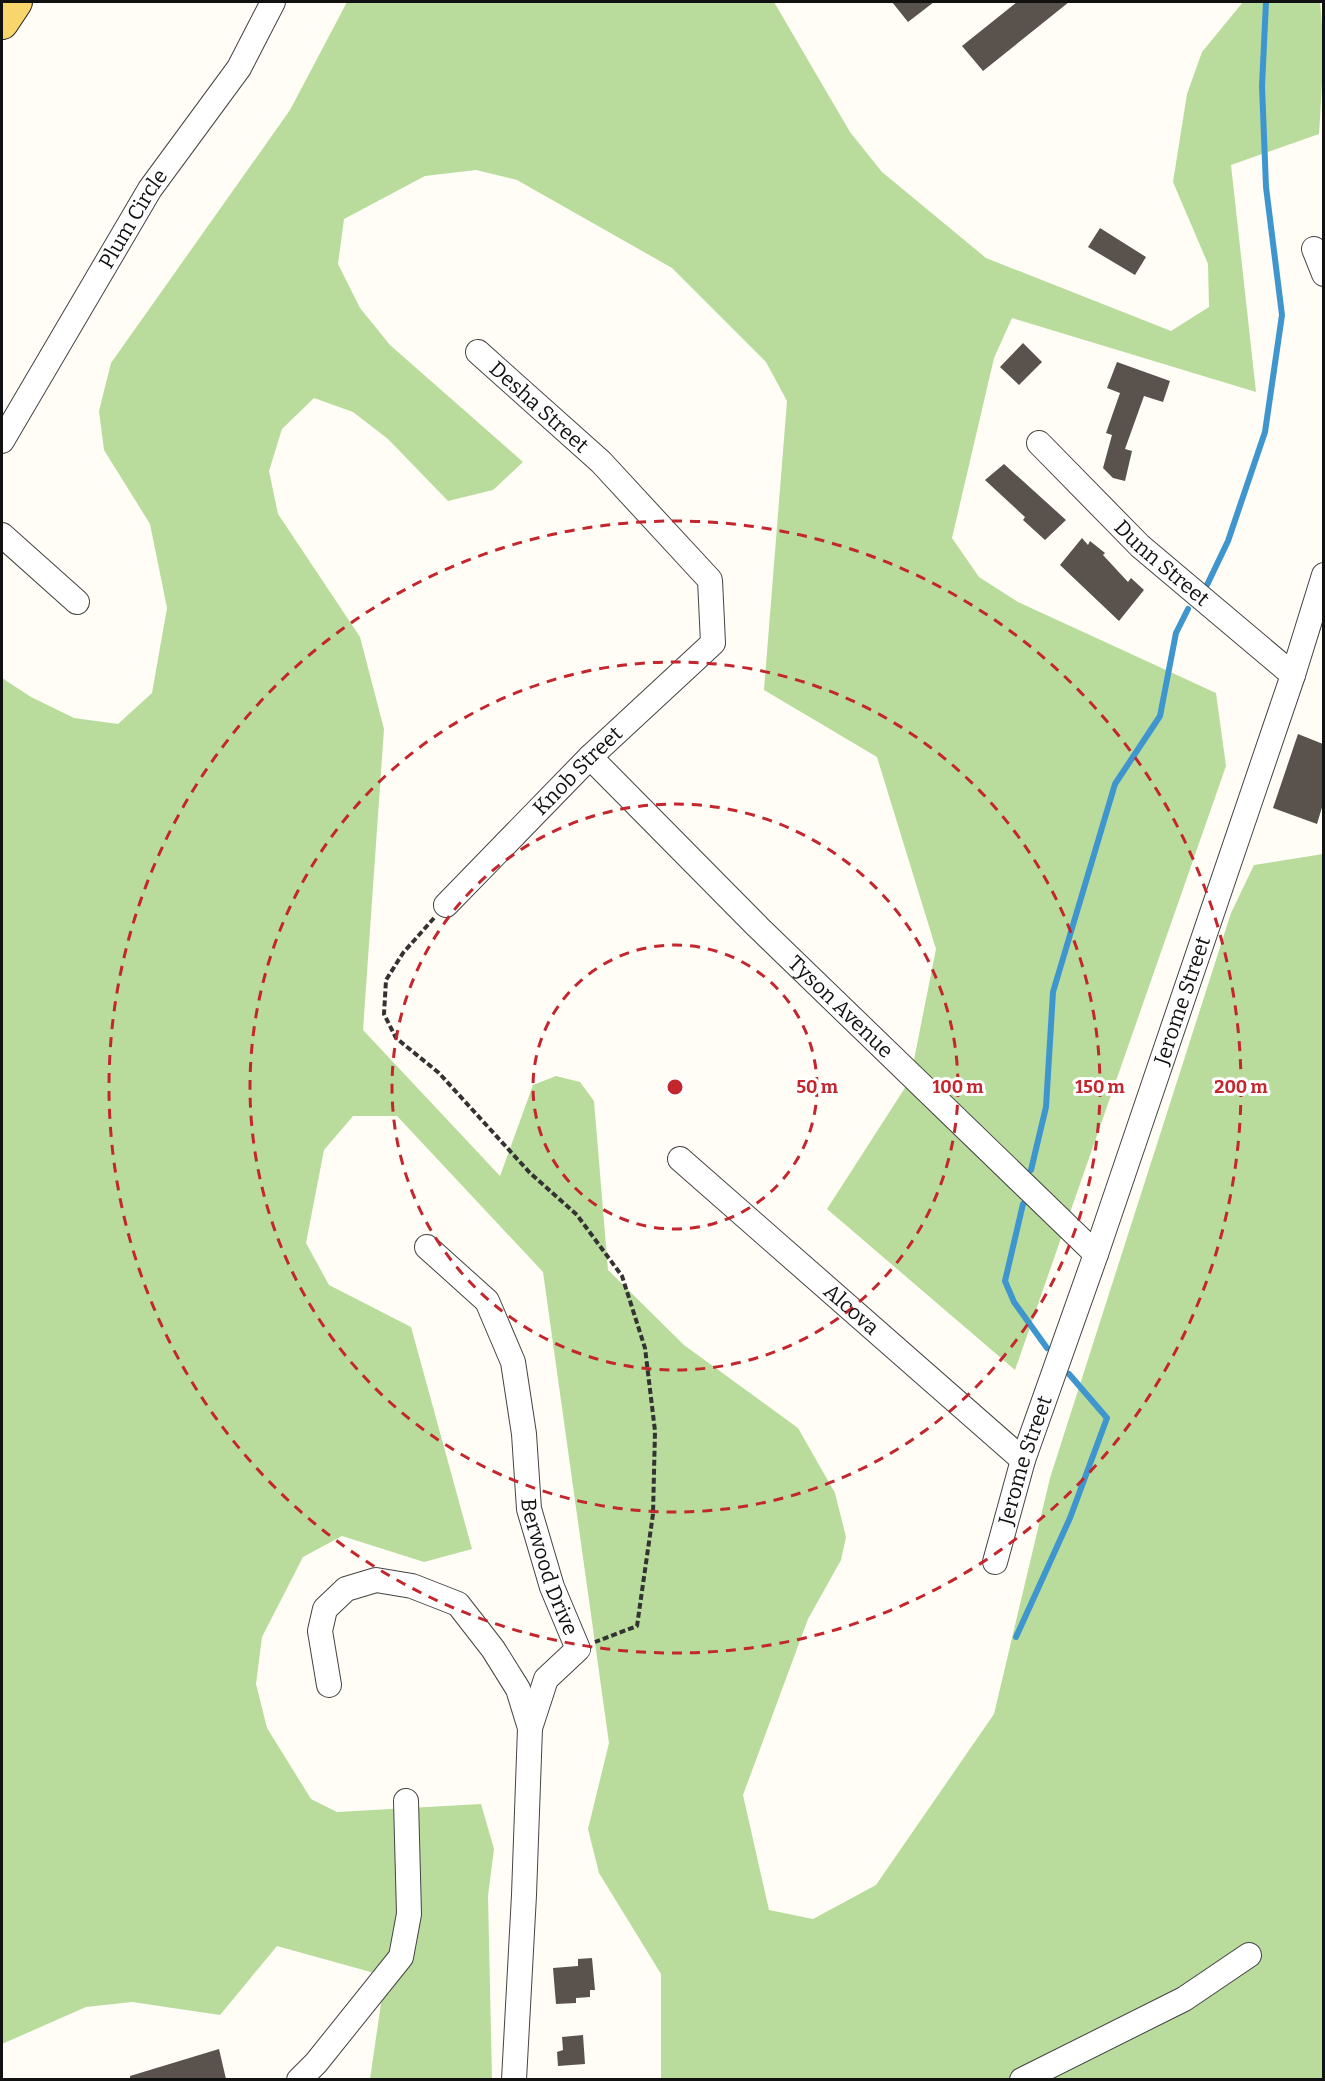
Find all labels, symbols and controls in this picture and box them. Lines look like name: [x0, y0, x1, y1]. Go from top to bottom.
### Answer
street label: Plum Circle: [93, 164, 173, 273]
street label: Desha Street: [484, 356, 594, 459]
street label: Dunn Street: [1109, 515, 1215, 612]
street label: Knob Street: [527, 720, 628, 821]
street label: Jerome Street: [1148, 933, 1216, 1069]
street label: Tyson Avenue: [783, 950, 899, 1064]
text: 50 m: [796, 1076, 838, 1098]
text: 100 m: [932, 1076, 984, 1098]
text: 150 m: [1075, 1076, 1125, 1098]
text: 200 m: [1214, 1076, 1268, 1098]
centre of rings: [665, 1077, 685, 1097]
street label: Alcova: [818, 1278, 885, 1341]
street label: Jerome Street: [993, 1392, 1058, 1529]
street label: Berwood Drive: [515, 1498, 584, 1639]

